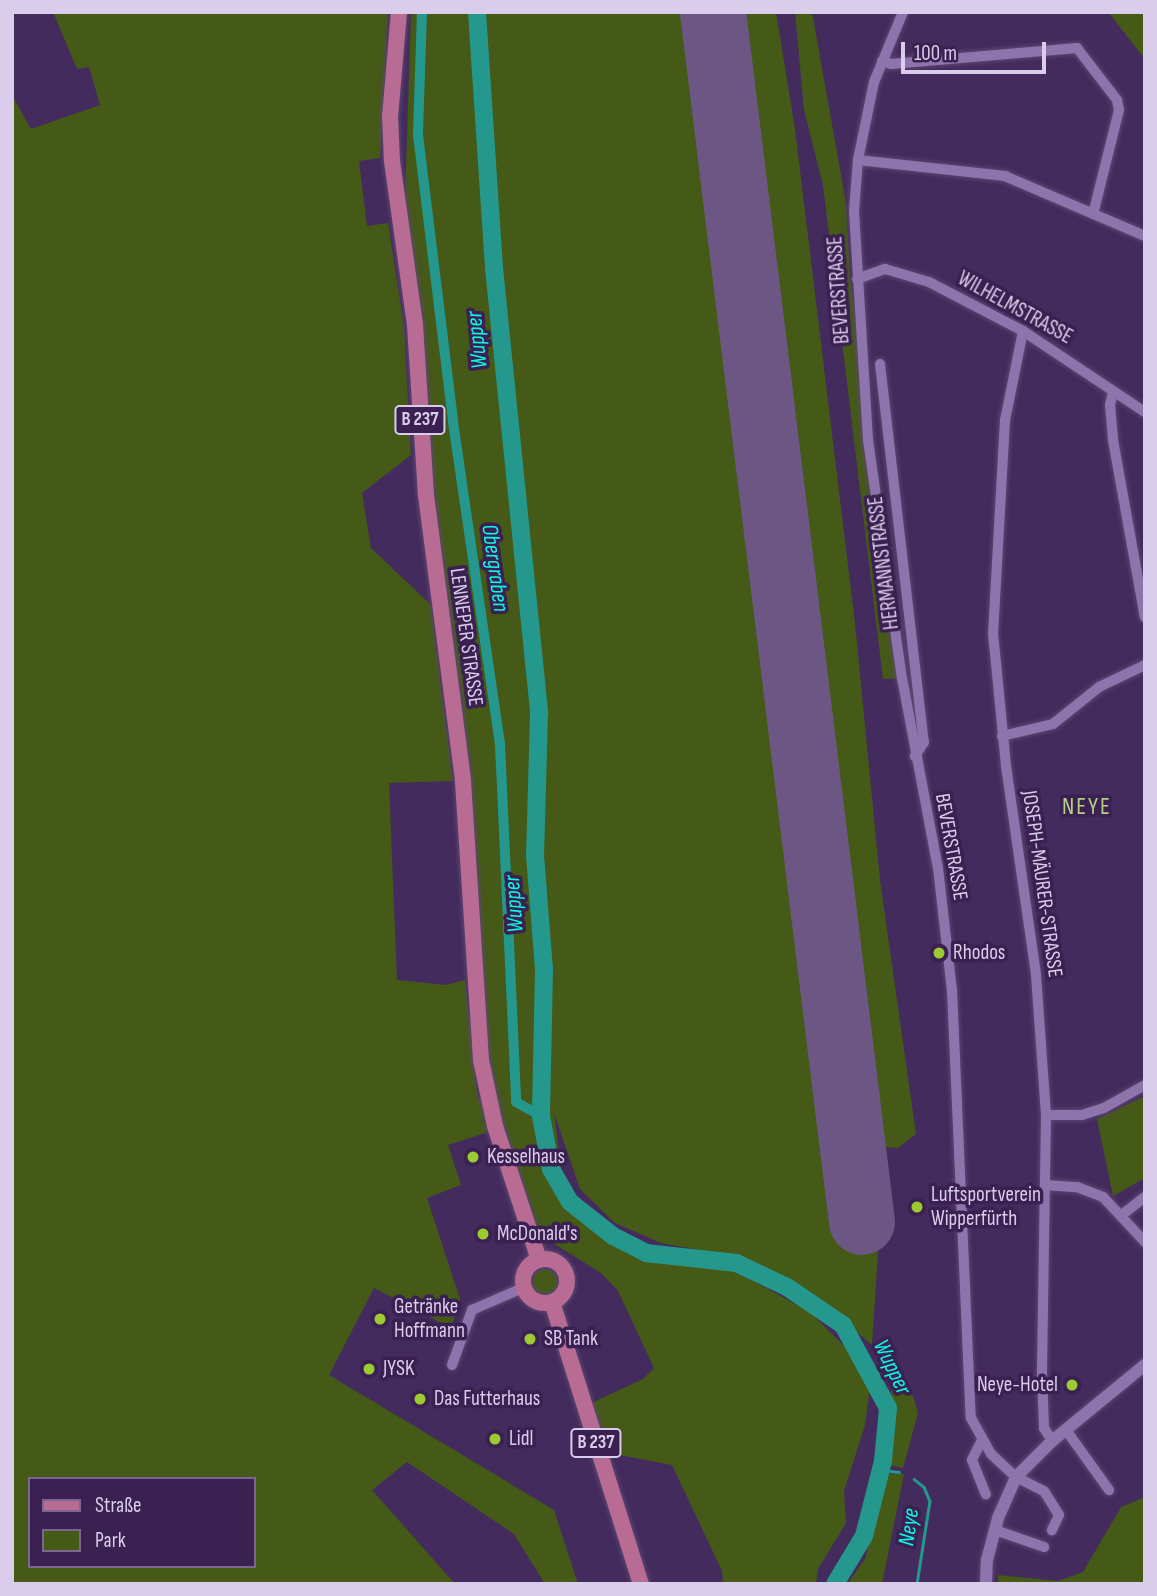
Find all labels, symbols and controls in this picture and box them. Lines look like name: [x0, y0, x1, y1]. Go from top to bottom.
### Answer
scale bar: [905, 28, 1050, 72]
text: 100 m: [914, 41, 957, 66]
street label: BEVERSTRASSE: [823, 235, 855, 345]
street label: WILHELMSTRASSE: [953, 266, 1077, 350]
water label: Wupper: [460, 310, 494, 370]
road number: B 237: [394, 404, 446, 436]
street label: HERMANNSTRASSE: [863, 495, 905, 631]
water label: Obergraben: [475, 522, 515, 614]
street label: LENNEPER STRASSE: [444, 566, 488, 708]
street label: JOSEPH-MÄURER-STRASSE: [1016, 789, 1068, 979]
street label: BEVERSTRASSE: [929, 792, 973, 902]
district label: NEYE: [1062, 793, 1112, 821]
water label: Wupper: [498, 874, 530, 934]
place label: Rhodos: [953, 940, 1005, 966]
marker: Rhodos: [931, 945, 947, 961]
place label: Kesselhaus: [487, 1144, 565, 1170]
marker: Kesselhaus: [465, 1149, 481, 1165]
place label: Luftsportverein Wipperfürth: [931, 1182, 1041, 1232]
marker: Luftsportverein Wipperfürth: [909, 1199, 925, 1215]
place label: McDonald's: [497, 1221, 577, 1247]
marker: McDonald's: [475, 1226, 491, 1242]
place label: Getränke Hoffmann: [394, 1294, 465, 1344]
marker: Getränke Hoffmann: [372, 1311, 388, 1327]
place label: SB Tank: [544, 1326, 598, 1352]
marker: SB Tank: [522, 1331, 538, 1347]
water label: Wupper: [867, 1335, 917, 1399]
place label: JYSK: [383, 1356, 414, 1382]
marker: JYSK: [361, 1361, 377, 1377]
place label: Neye-Hotel: [977, 1372, 1058, 1398]
marker: Neye-Hotel: [1064, 1377, 1080, 1393]
place label: Das Futterhaus: [434, 1386, 540, 1412]
marker: Das Futterhaus: [412, 1391, 428, 1407]
place label: Lidl: [509, 1426, 533, 1452]
road number: B 237: [570, 1428, 622, 1458]
marker: Lidl: [487, 1431, 503, 1447]
legend: [28, 1477, 256, 1568]
text: Straße: [95, 1493, 141, 1518]
water label: Neye: [893, 1506, 925, 1548]
text: Park: [95, 1528, 126, 1553]

